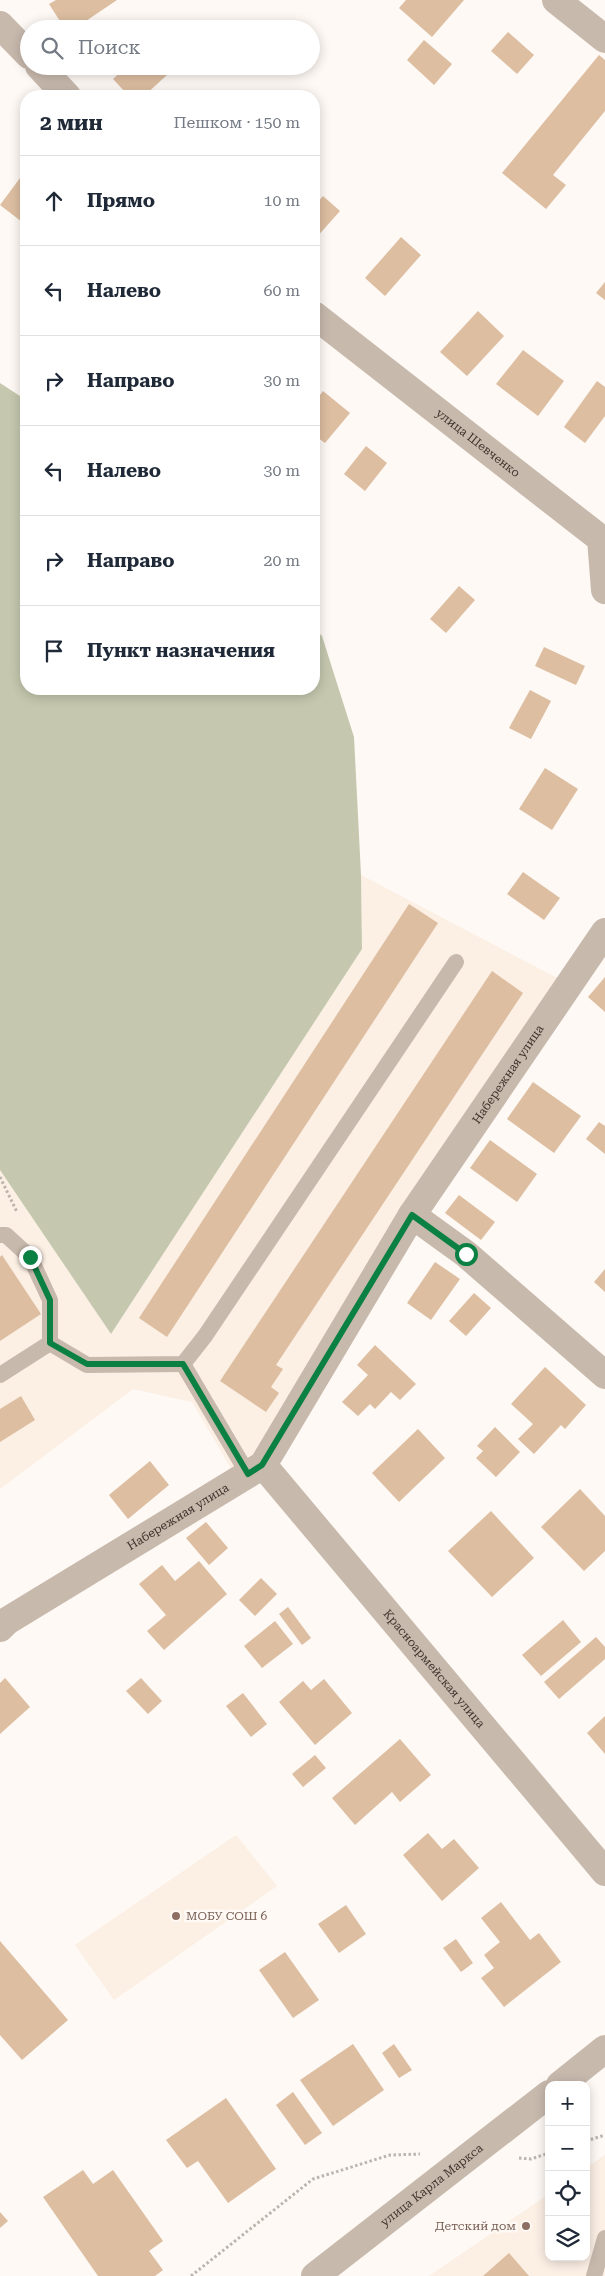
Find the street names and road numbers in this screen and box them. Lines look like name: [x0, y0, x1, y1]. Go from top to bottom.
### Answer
street label: улица Шевченко: [433, 406, 523, 480]
street label: Набережная улица: [469, 1022, 547, 1126]
street label: Набережная улица: [124, 1480, 232, 1553]
street label: Красноармейская улица: [380, 1607, 488, 1731]
street label: улица Карла Маркса: [378, 2141, 486, 2229]

